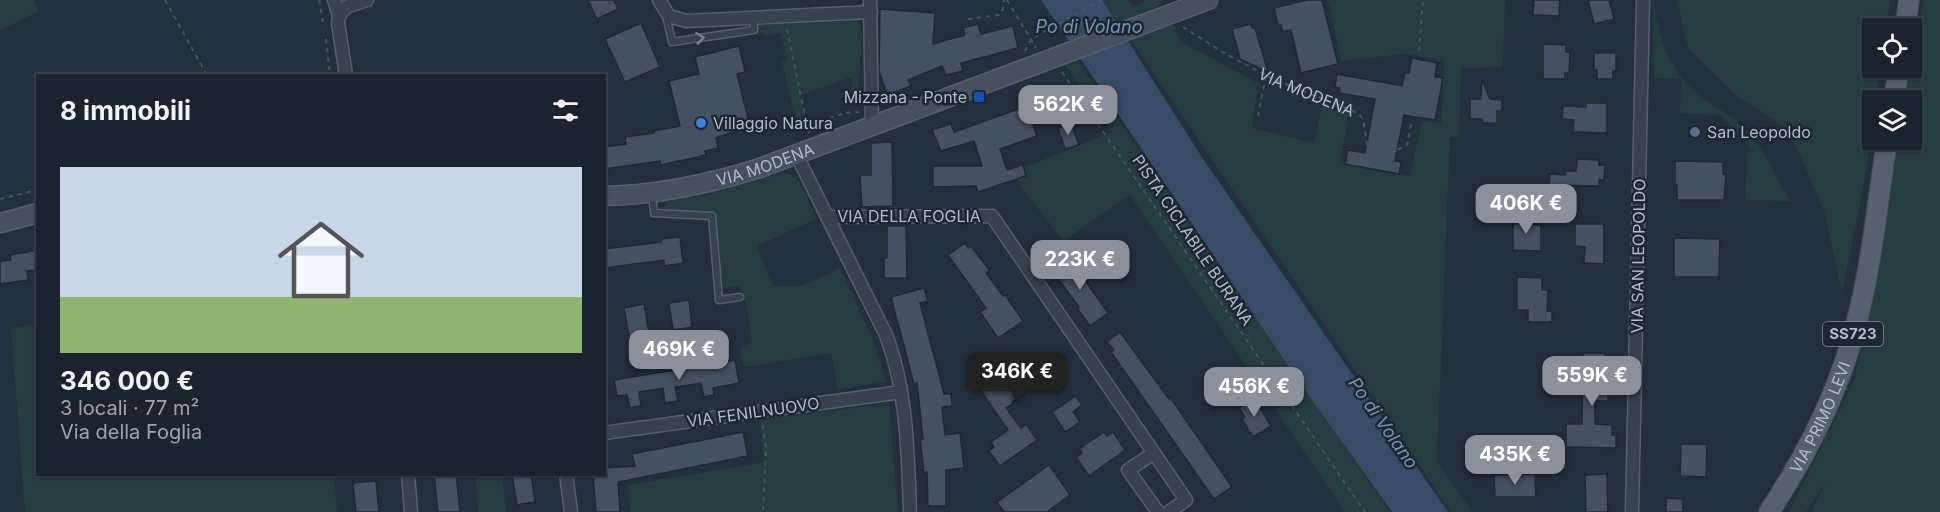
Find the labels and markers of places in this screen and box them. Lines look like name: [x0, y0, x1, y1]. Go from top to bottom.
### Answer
pin: 562K €: [1019, 85, 1117, 136]
place label: Mizzana - Ponte: [844, 87, 967, 107]
marker: Mizzana - Ponte: [972, 90, 986, 104]
place label: Villaggio Natura: [713, 113, 833, 133]
marker: Villaggio Natura: [694, 116, 708, 130]
place label: San Leopoldo: [1707, 122, 1811, 142]
marker: San Leopoldo: [1688, 125, 1702, 139]
pin: 406K €: [1477, 184, 1575, 235]
pin: 223K €: [1031, 240, 1129, 291]
pin: 469K €: [630, 330, 728, 381]
pin: 346K €: [968, 352, 1066, 403]
pin: 559K €: [1543, 356, 1641, 407]
pin: 456K €: [1205, 367, 1303, 418]
pin: 435K €: [1466, 435, 1564, 486]

